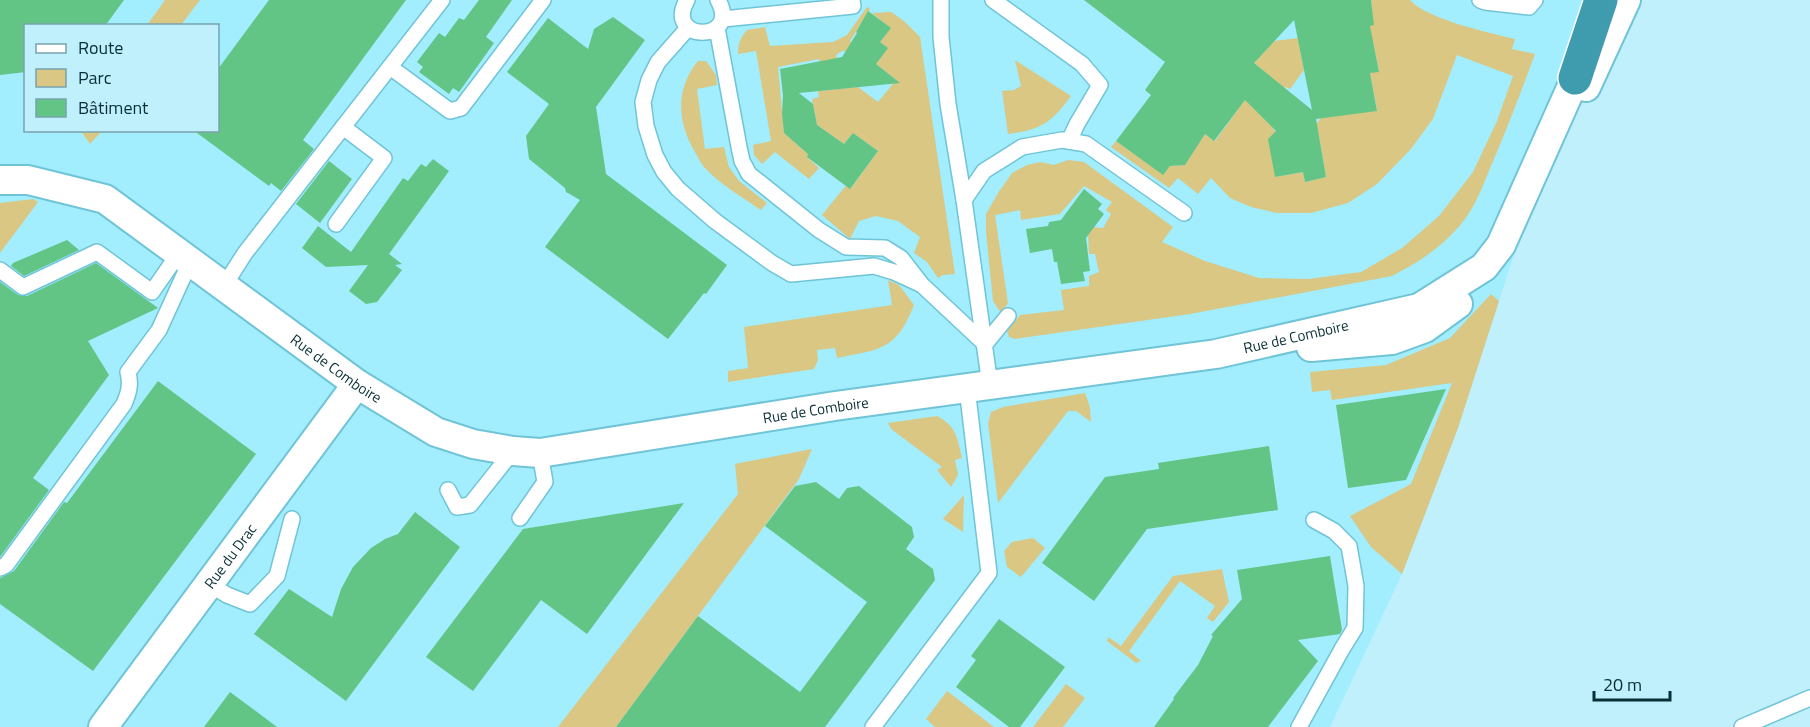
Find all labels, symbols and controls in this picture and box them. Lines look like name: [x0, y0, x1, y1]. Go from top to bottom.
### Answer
legend: [24, 24, 219, 132]
text: Route: [78, 34, 123, 61]
text: Parc: [78, 64, 112, 91]
text: Bâtiment: [78, 94, 149, 121]
street label: Rue de Comboire: [1241, 313, 1351, 359]
street label: Rue de Comboire: [286, 328, 387, 408]
street label: Rue de Comboire: [761, 390, 870, 429]
street label: Rue du Drac: [198, 518, 262, 593]
scale bar: [1594, 664, 1670, 702]
text: 20 m: [1603, 671, 1642, 698]

